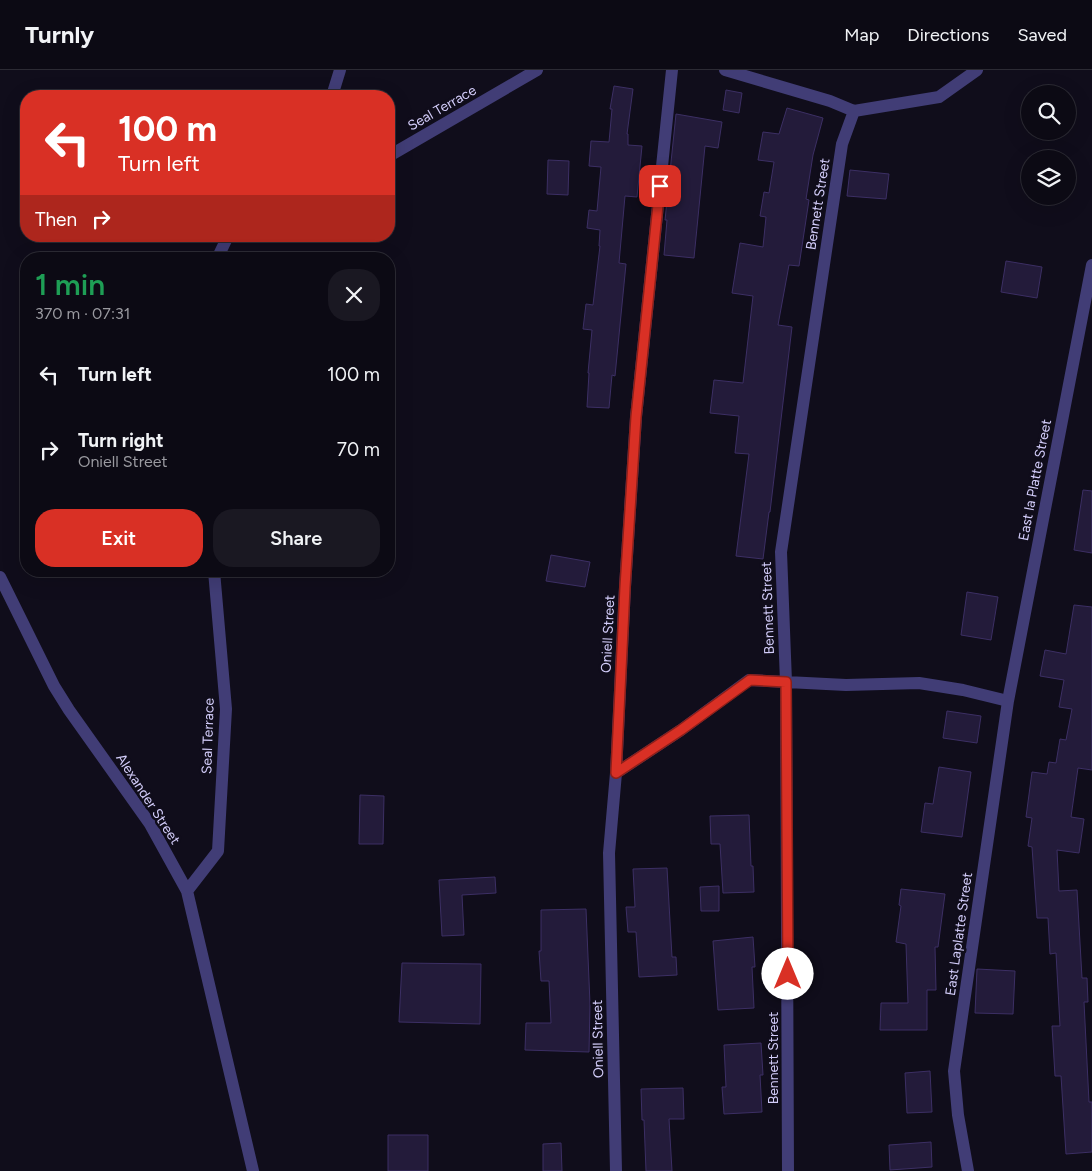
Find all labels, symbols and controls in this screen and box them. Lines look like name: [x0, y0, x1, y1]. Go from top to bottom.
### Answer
text: Turnly: [25, 20, 94, 49]
text: Map: [844, 24, 879, 46]
text: Directions: [907, 24, 989, 46]
text: Saved: [1017, 24, 1067, 46]
street label: Seal Terrace: [405, 81, 480, 134]
map controls: [1021, 85, 1076, 205]
button: search: [1021, 85, 1076, 140]
text: 100 m: [118, 108, 217, 150]
icon: left: [35, 110, 100, 175]
text: Turn left: [118, 150, 200, 177]
button: layers: [1021, 150, 1076, 205]
street label: Bennett Street: [802, 157, 834, 251]
pin: [639, 165, 681, 207]
icon: arrive: [646, 172, 674, 200]
icon: right: [87, 205, 115, 233]
text: Then: [35, 208, 77, 231]
text: 1 min: [35, 266, 105, 303]
button: close: [328, 269, 380, 321]
text: 370 m · 07:31: [35, 304, 130, 323]
icon: left: [35, 361, 63, 389]
text: Turn left: [78, 363, 152, 386]
text: 100 m: [327, 363, 380, 386]
street label: East la Platte Street: [1015, 418, 1055, 542]
text: Turn right: [78, 429, 164, 452]
icon: right: [35, 436, 63, 464]
text: 70 m: [337, 438, 380, 461]
text: Oniell Street: [78, 452, 168, 471]
button: Exit: [35, 509, 203, 567]
button: Share: [213, 509, 380, 567]
street label: Bennett Street: [758, 561, 778, 655]
street label: Oniell Street: [597, 594, 619, 674]
street label: Seal Terrace: [198, 697, 218, 774]
street label: Alexander Street: [112, 750, 184, 848]
street label: East Laplatte Street: [942, 871, 976, 997]
position arrow: [761, 947, 813, 999]
street label: Oniell Street: [589, 1000, 607, 1078]
street label: Bennett Street: [765, 1012, 782, 1104]

